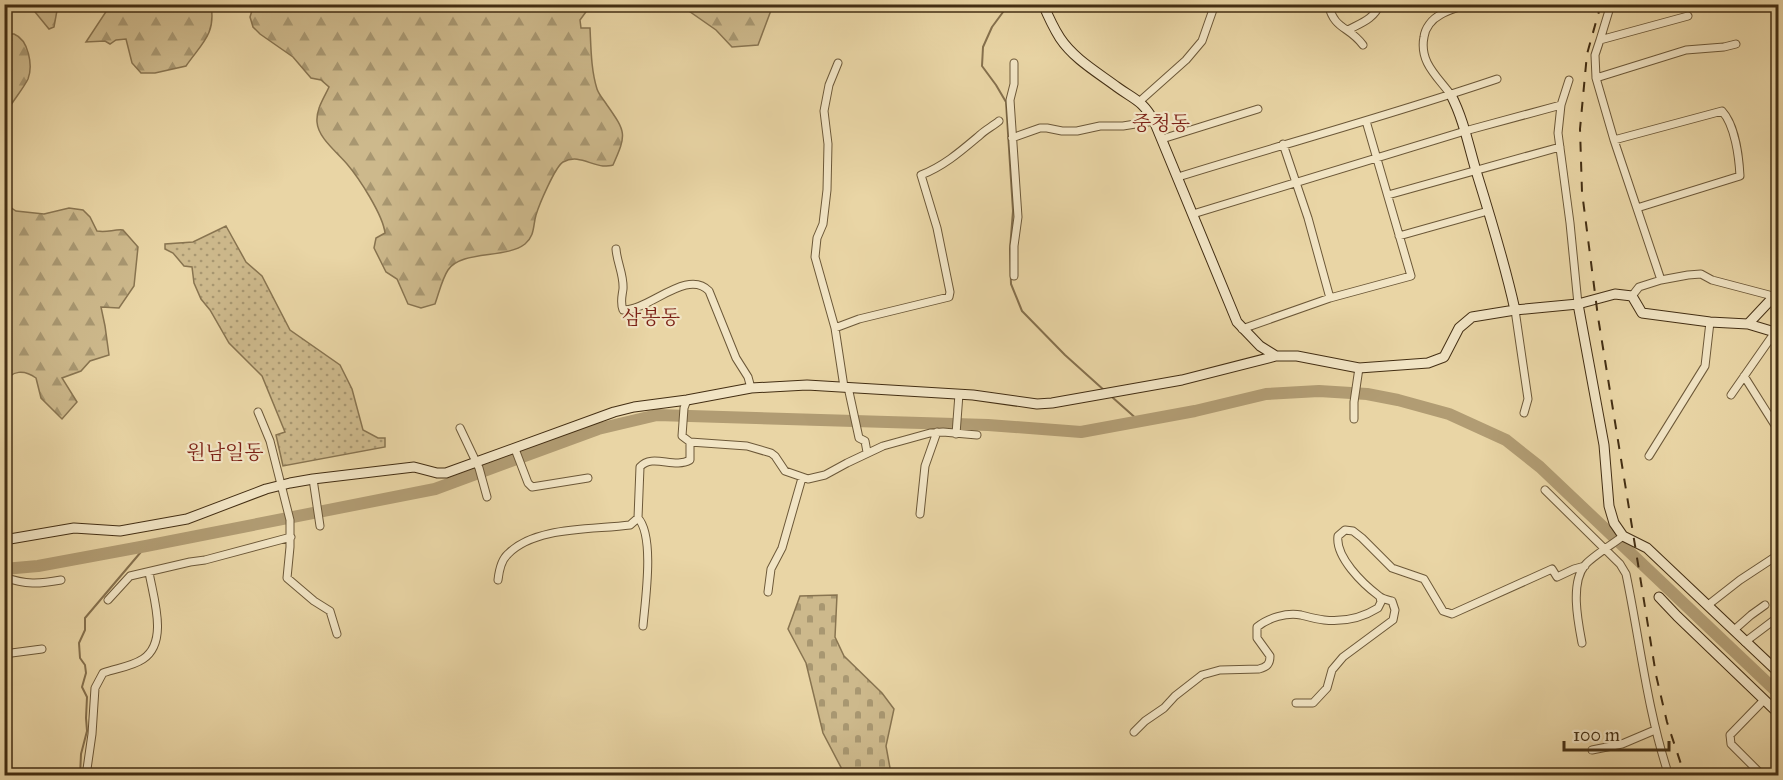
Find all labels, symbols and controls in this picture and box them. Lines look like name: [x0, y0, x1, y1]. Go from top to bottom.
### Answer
district label: 중청동: [1132, 111, 1190, 135]
district label: 삼봉동: [622, 305, 680, 329]
district label: 원남일동: [186, 440, 264, 464]
scale bar: [1564, 714, 1669, 752]
text: 100 m: [1573, 724, 1620, 746]

